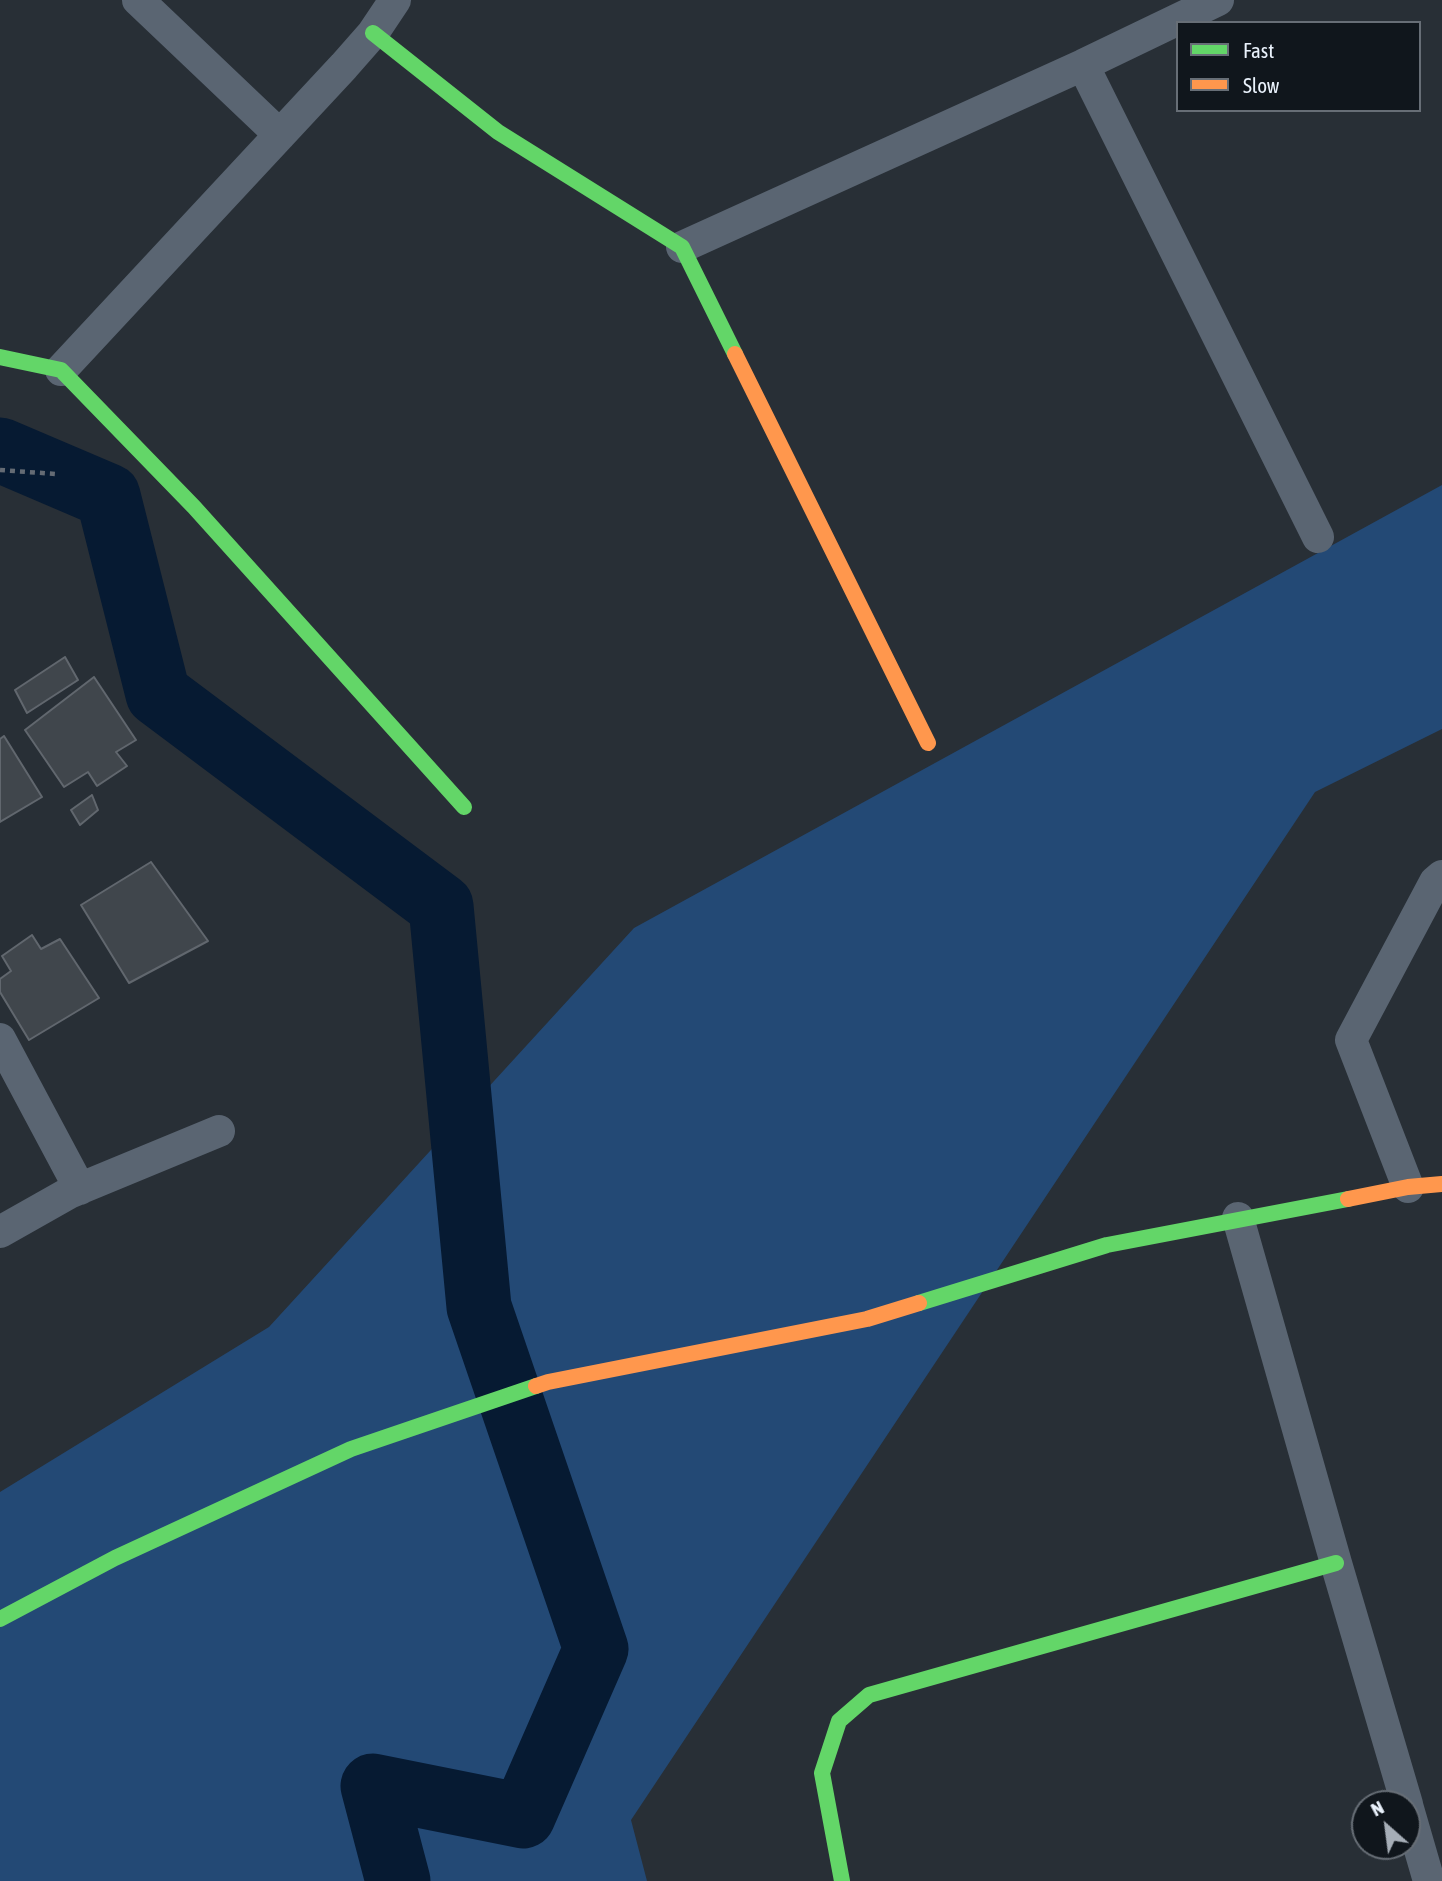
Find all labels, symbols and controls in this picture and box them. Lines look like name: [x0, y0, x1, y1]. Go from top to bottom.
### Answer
legend: [1176, 21, 1421, 112]
text: Fast: [1243, 38, 1274, 62]
text: Slow: [1243, 73, 1279, 97]
north arrow: [1351, 1790, 1421, 1860]
text: N: [1367, 1796, 1387, 1821]

